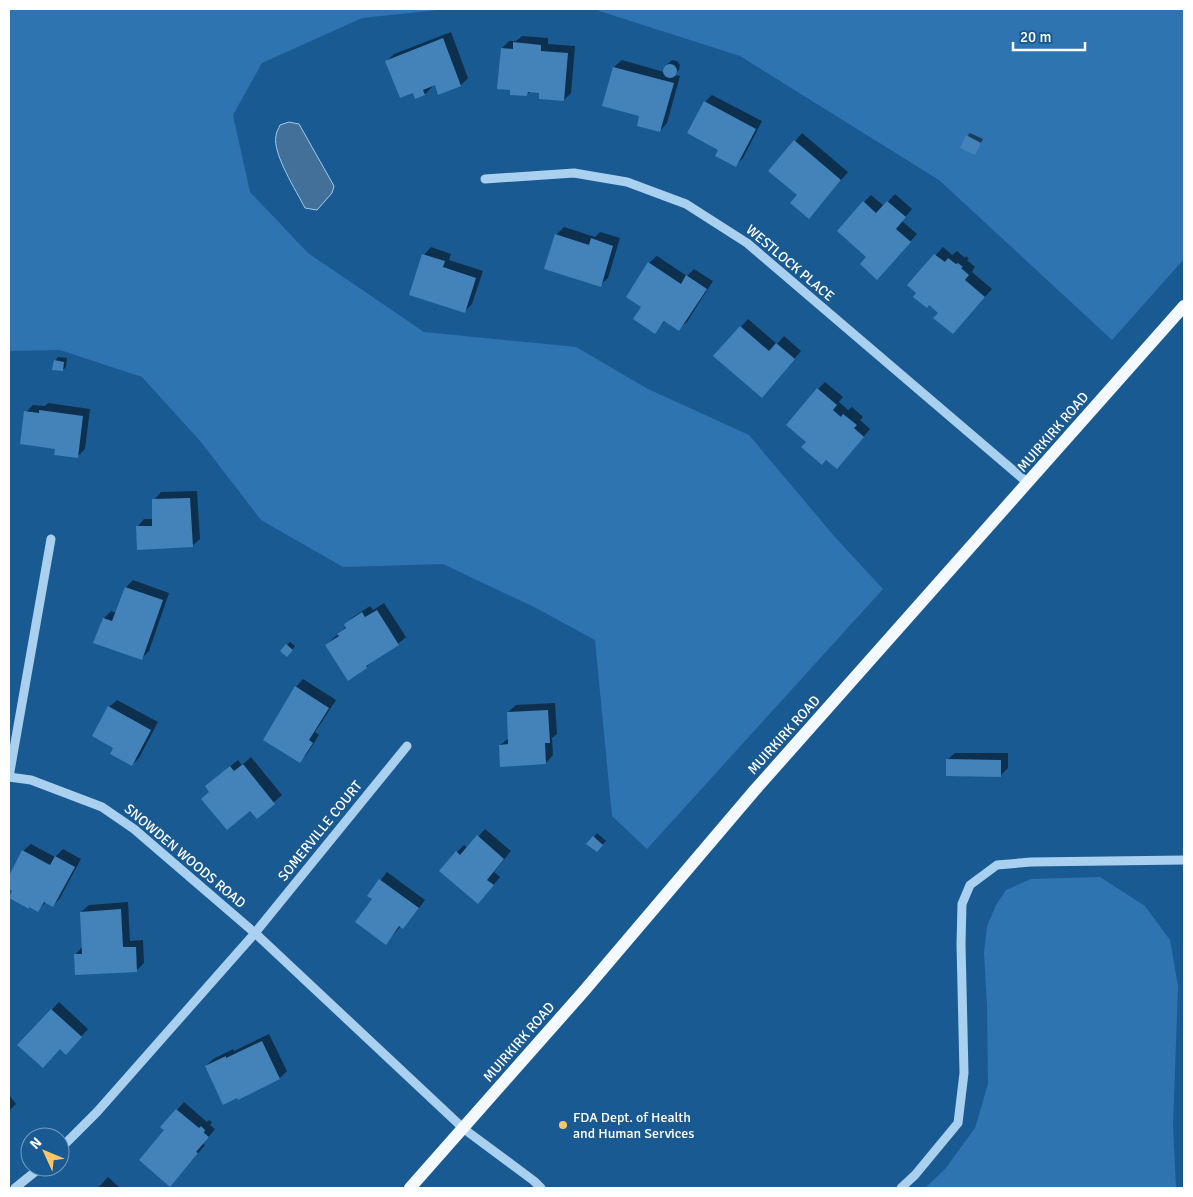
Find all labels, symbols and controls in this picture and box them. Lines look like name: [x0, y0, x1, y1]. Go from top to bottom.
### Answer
scale bar: [1013, 20, 1086, 52]
text: 20 m: [1020, 28, 1051, 46]
street label: WESTLOCK PLACE: [742, 221, 838, 305]
street label: MUIRKIRK ROAD: [1014, 389, 1092, 475]
street label: MUIRKIRK ROAD: [744, 692, 824, 778]
street label: SOMERVILLE COURT: [274, 777, 366, 884]
street label: SNOWDEN WOODS ROAD: [121, 800, 249, 912]
street label: MUIRKIRK ROAD: [480, 999, 558, 1085]
place label: FDA Dept. of Health and Human Services: [573, 1109, 694, 1142]
marker: FDA Dept. of Health and Human Services: [557, 1119, 569, 1131]
north arrow: [20, 1127, 70, 1177]
text: N: [27, 1134, 46, 1153]

